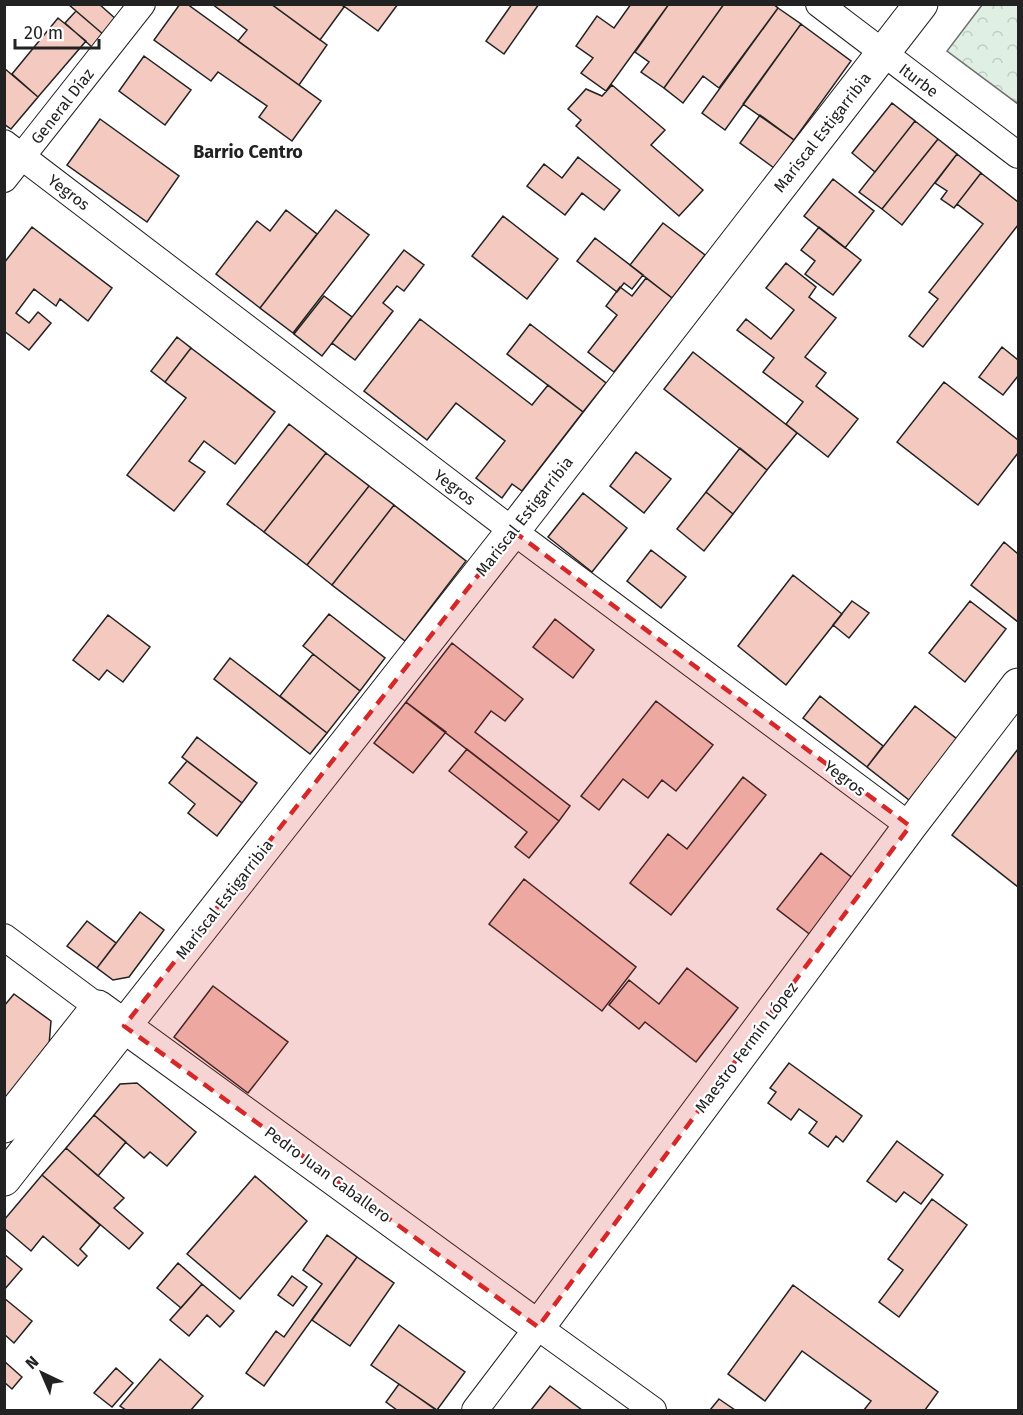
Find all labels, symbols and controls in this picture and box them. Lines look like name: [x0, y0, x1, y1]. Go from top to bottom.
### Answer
scale bar: [15, 12, 99, 50]
text: 20 m: [24, 22, 63, 44]
street label: Iturbe: [895, 60, 942, 101]
street label: General Díaz: [27, 65, 98, 148]
street label: Mariscal Estigarribia: [770, 69, 875, 196]
district label: Barrio Centro: [193, 141, 303, 163]
street label: Yegros: [44, 171, 93, 214]
street label: Mariscal Estigarribia: [472, 453, 577, 580]
street label: Yegros: [430, 466, 479, 509]
street label: Yegros: [820, 757, 869, 800]
street label: Mariscal Estigarribia: [172, 836, 277, 963]
street label: Maestro Fermín López: [691, 978, 802, 1116]
street label: Pedro Juan Caballero: [261, 1122, 395, 1227]
north arrow: [12, 1343, 72, 1403]
text: N: [22, 1352, 42, 1373]

